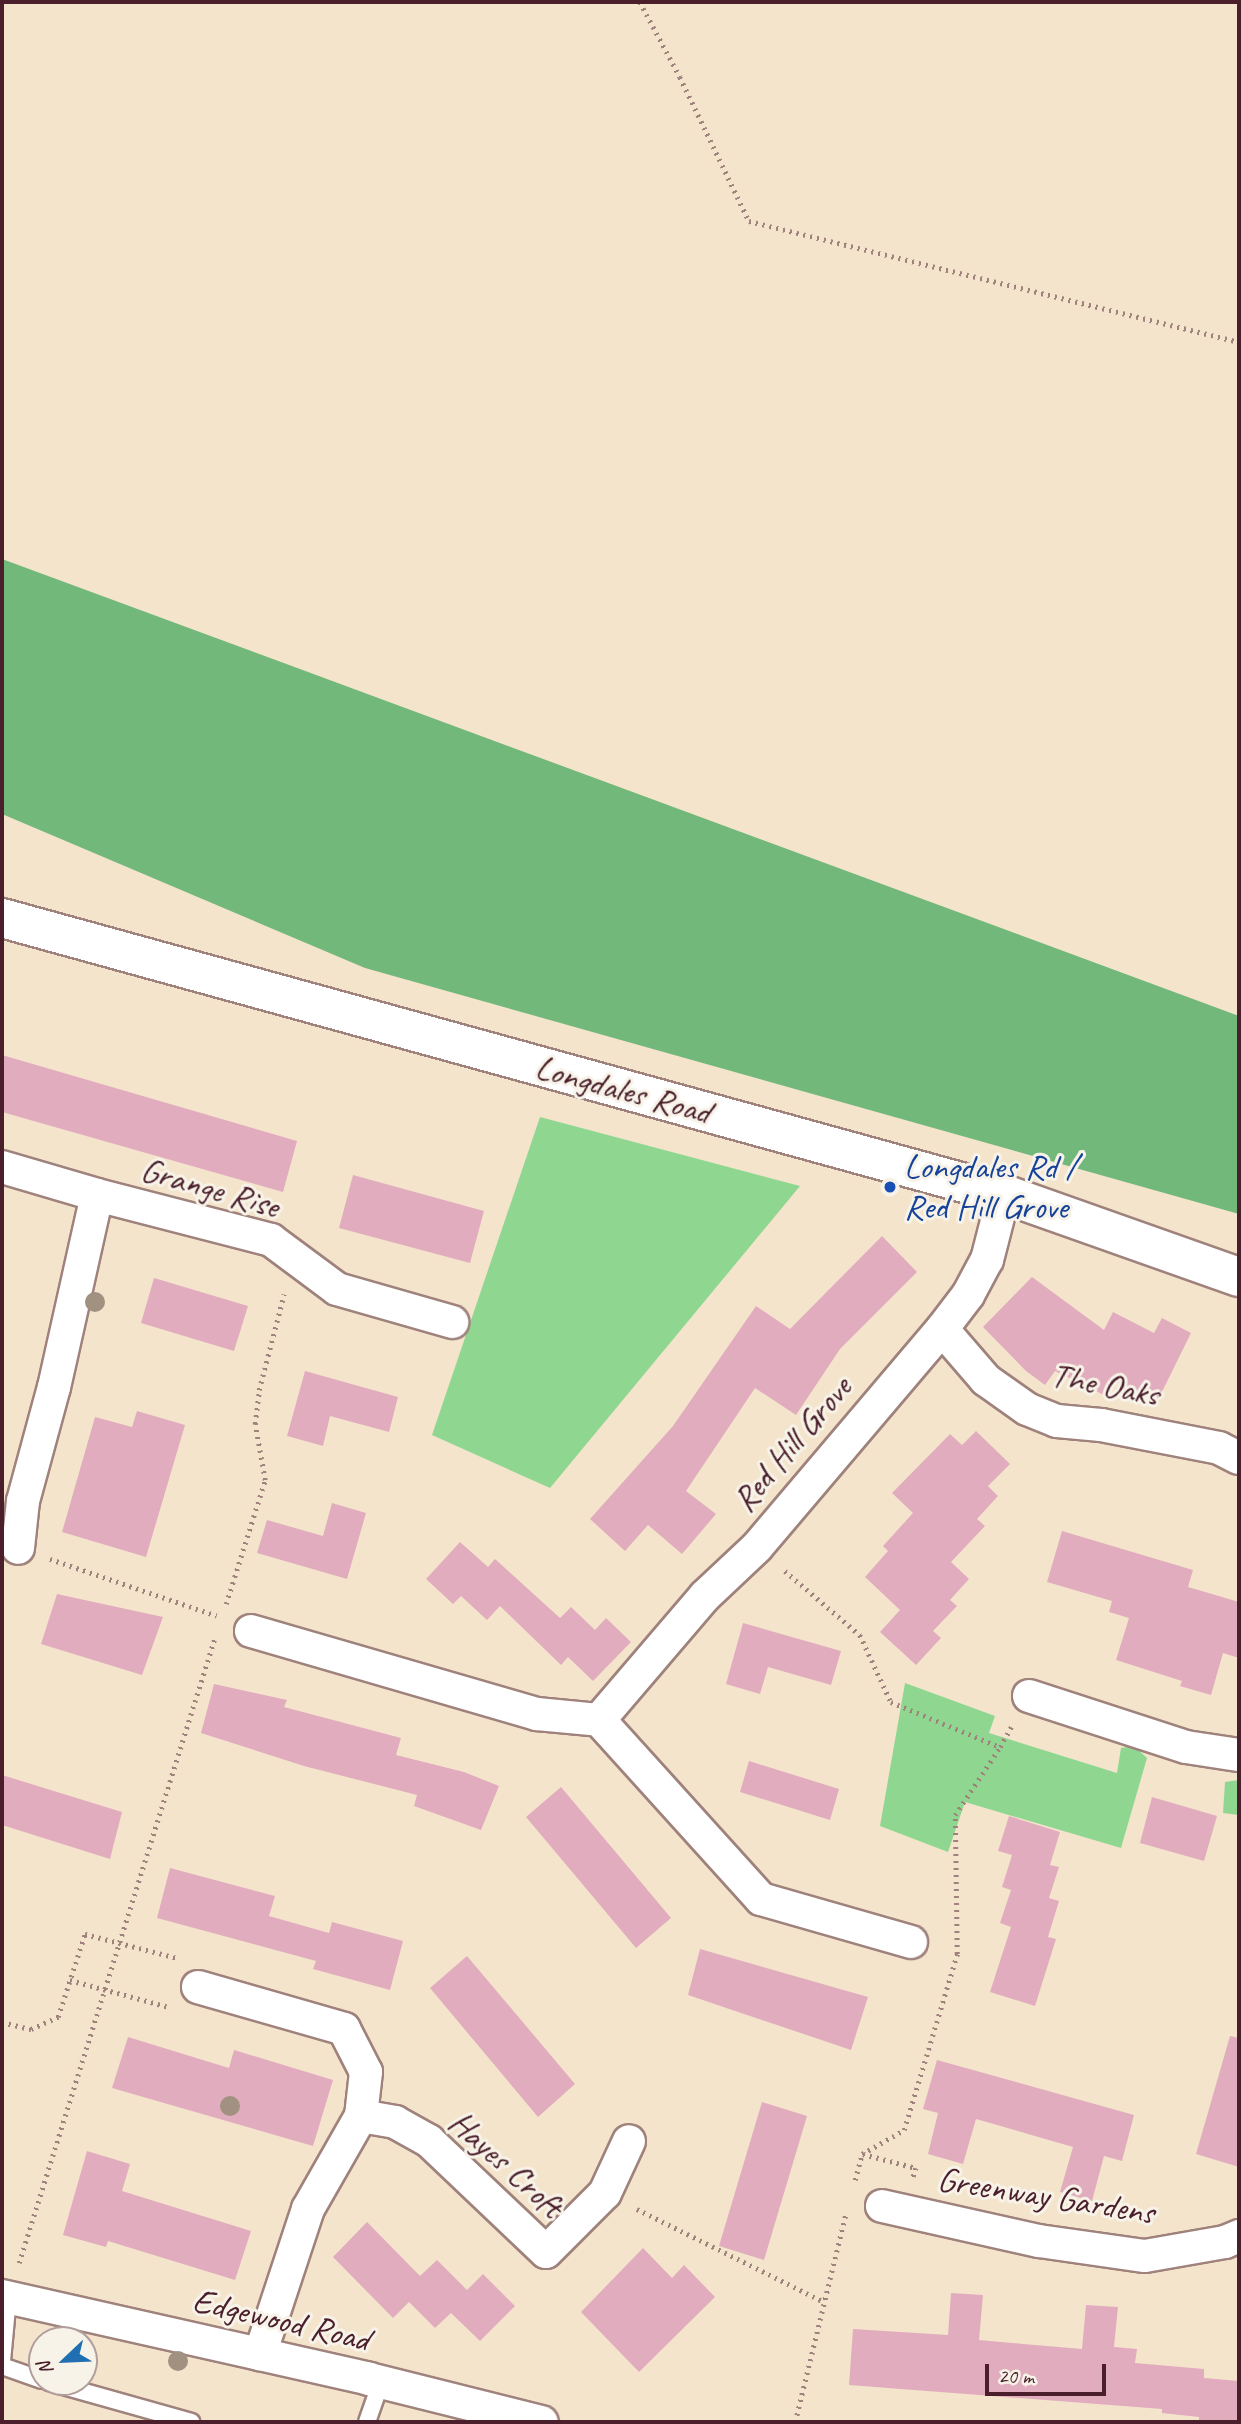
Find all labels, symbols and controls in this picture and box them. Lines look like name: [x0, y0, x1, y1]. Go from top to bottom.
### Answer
street label: Longdales Road: [531, 1046, 715, 1134]
place label: Longdales Rd / Red Hill Grove: [904, 1146, 1077, 1228]
street label: Grange Rise: [136, 1148, 284, 1228]
marker: Longdales Rd / Red Hill Grove: [882, 1179, 898, 1195]
street label: The Oaks: [1047, 1354, 1163, 1416]
street label: Red Hill Grove: [723, 1368, 861, 1520]
street label: Hayes Croft: [440, 2102, 572, 2226]
street label: Greenway Gardens: [935, 2158, 1157, 2234]
street label: Edgewood Road: [189, 2279, 373, 2361]
north arrow: [28, 2326, 98, 2396]
scale bar: [989, 2350, 1110, 2394]
text: N: [32, 2358, 59, 2379]
text: 20 m: [998, 2363, 1034, 2389]

